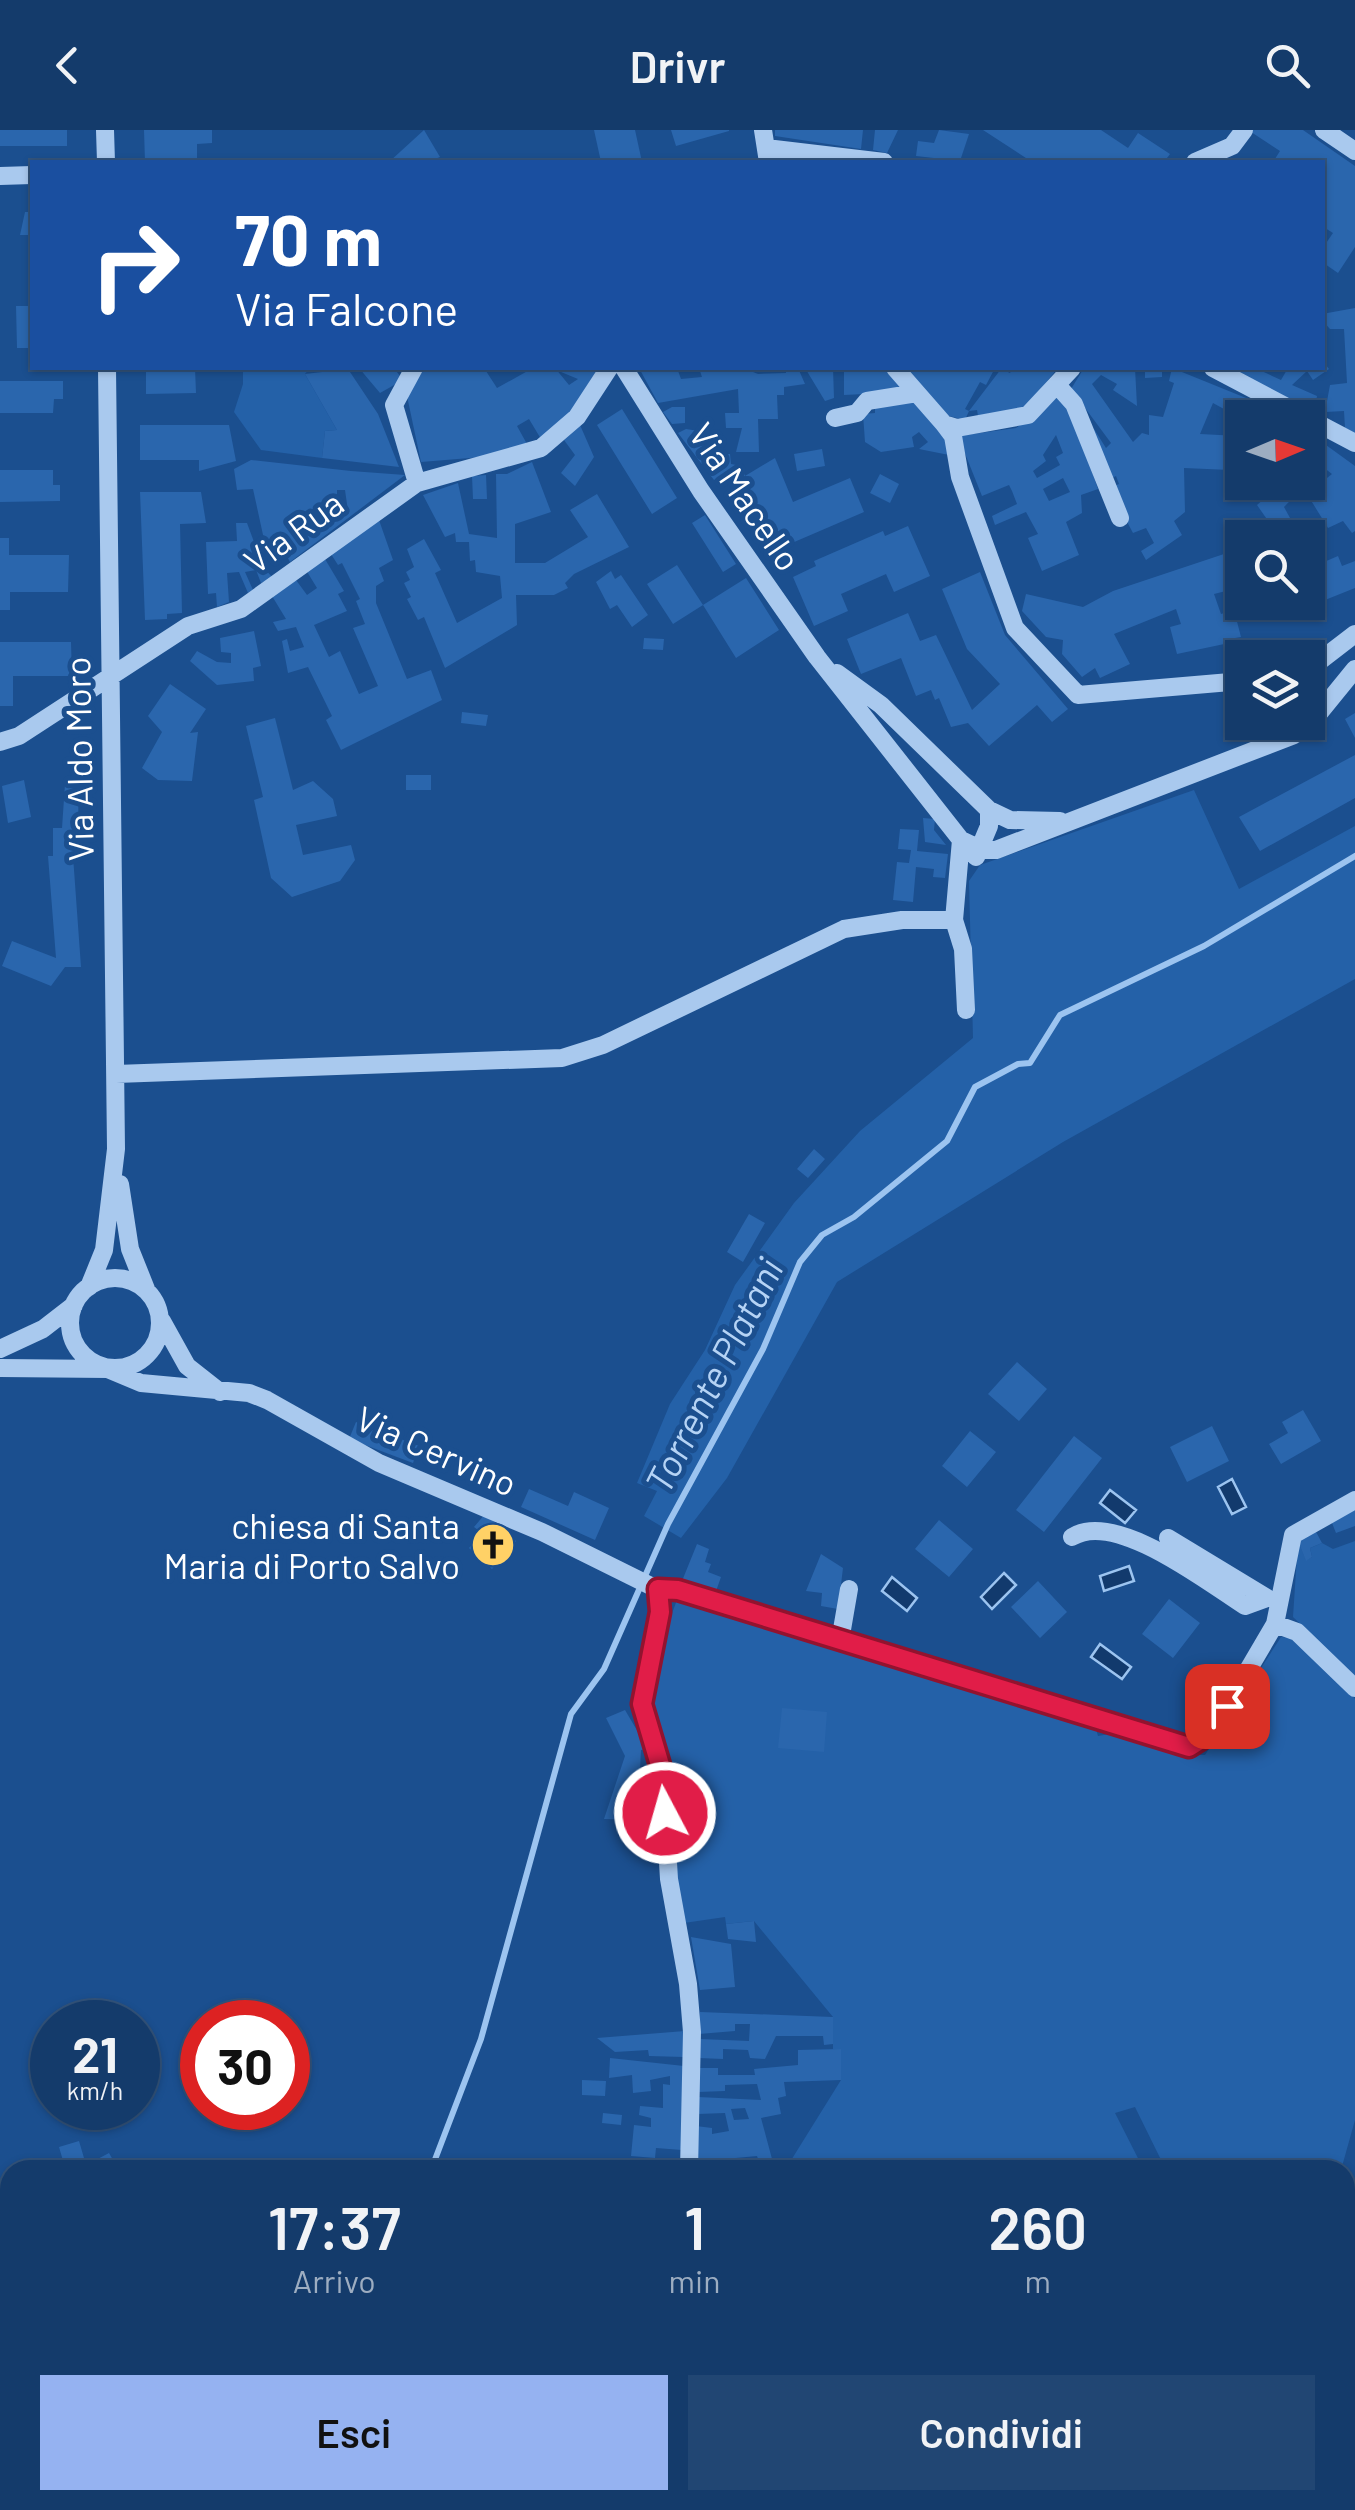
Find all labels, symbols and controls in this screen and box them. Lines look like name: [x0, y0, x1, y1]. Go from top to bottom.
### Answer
icon: back: [40, 38, 95, 93]
text: Drivr: [630, 38, 725, 92]
icon: search: [1260, 38, 1315, 93]
text: 70 m: [235, 196, 382, 280]
icon: right: [70, 200, 200, 330]
text: Via Falcone: [235, 281, 458, 335]
north arrow: [1225, 400, 1325, 500]
map controls: [1225, 400, 1325, 740]
street label: Via Macello: [681, 414, 811, 578]
street label: Via Rua: [235, 481, 351, 581]
button: search: [1225, 520, 1325, 620]
button: layers: [1225, 640, 1325, 740]
street label: Via Aldo Moro: [55, 656, 101, 862]
water label: Torrente Platani: [634, 1249, 792, 1500]
street label: Via Cervino: [350, 1396, 524, 1504]
place label: chiesa di Santa Maria di Porto Salvo: [163, 1504, 460, 1586]
church icon: chiesa di Santa Maria di Porto Salvo: [470, 1522, 516, 1568]
pin: [1185, 1664, 1270, 1749]
icon: arrive: [1200, 1679, 1255, 1734]
position arrow: [613, 1761, 717, 1865]
speed limit sign: 30: [180, 2000, 310, 2130]
text: 21: [72, 2023, 118, 2083]
text: km/h: [67, 2075, 123, 2105]
text: 17:37: [268, 2190, 401, 2262]
text: 1: [684, 2190, 705, 2262]
text: 260: [988, 2190, 1087, 2262]
text: Arrivo: [293, 2261, 376, 2299]
text: min: [669, 2261, 720, 2299]
text: m: [1024, 2261, 1051, 2299]
button: Esci: [40, 2375, 668, 2490]
button: Condividi: [688, 2375, 1315, 2490]

